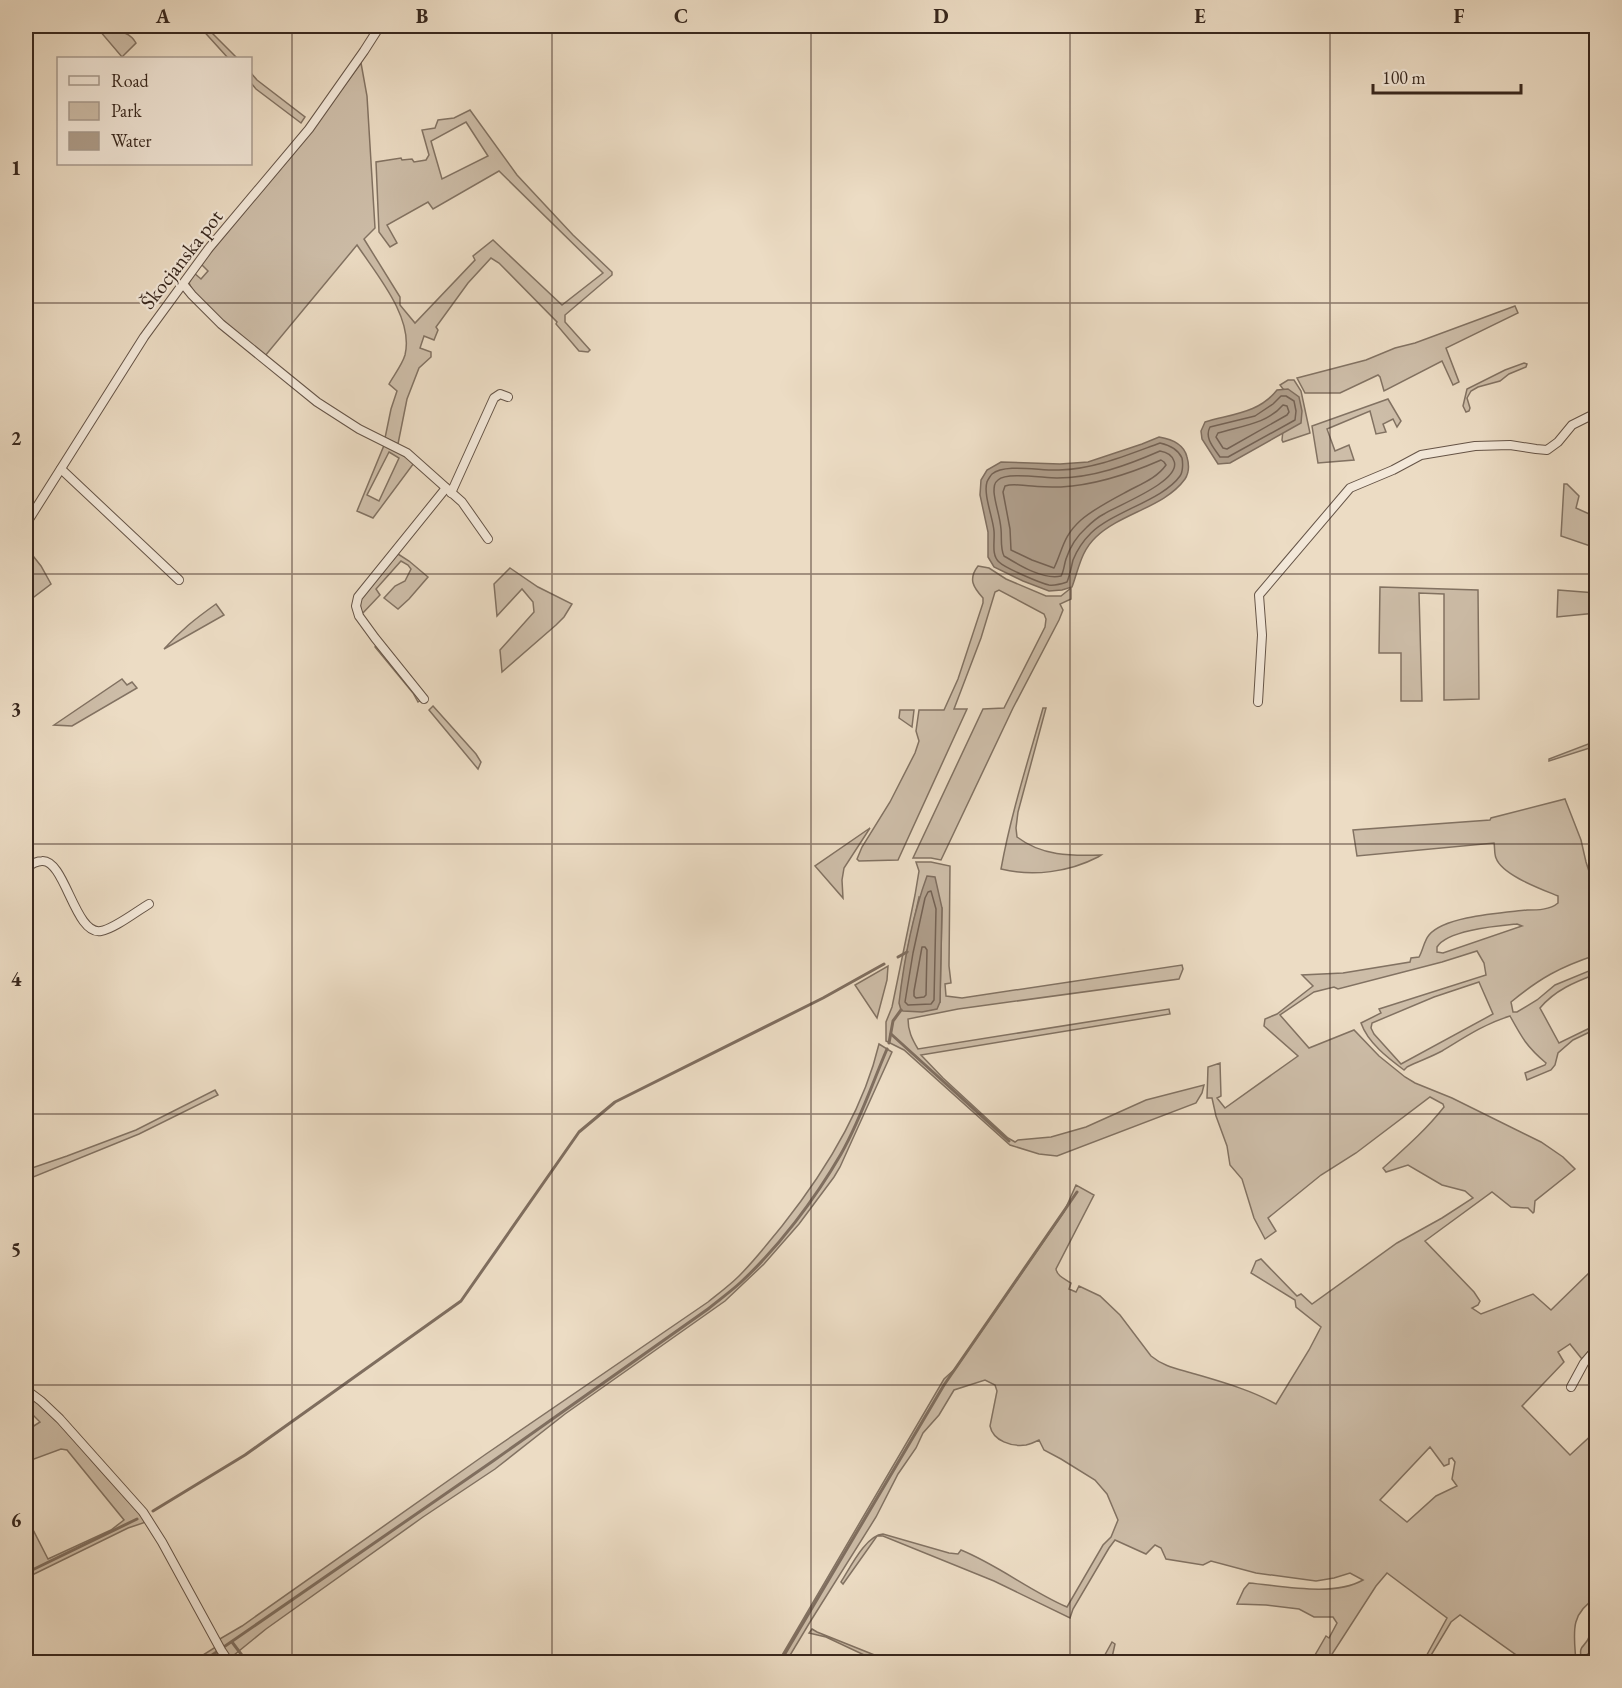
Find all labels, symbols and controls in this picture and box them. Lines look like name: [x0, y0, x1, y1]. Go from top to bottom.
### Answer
text: A: [155, 3, 171, 29]
text: B: [416, 3, 428, 29]
text: C: [674, 3, 688, 29]
text: D: [933, 3, 949, 29]
text: E: [1194, 3, 1206, 29]
text: F: [1454, 3, 1465, 29]
legend: [57, 57, 252, 165]
scale bar: [1373, 57, 1522, 95]
text: 100 m: [1382, 66, 1426, 89]
text: Road: [111, 69, 150, 92]
text: Park: [111, 99, 142, 122]
text: Water: [111, 129, 152, 152]
text: 1: [11, 155, 21, 181]
street label: Škocjanska pot: [134, 203, 229, 314]
text: 2: [11, 425, 22, 451]
text: 3: [11, 696, 21, 722]
text: 4: [11, 966, 22, 992]
text: 5: [11, 1236, 21, 1262]
text: 6: [11, 1507, 22, 1533]

